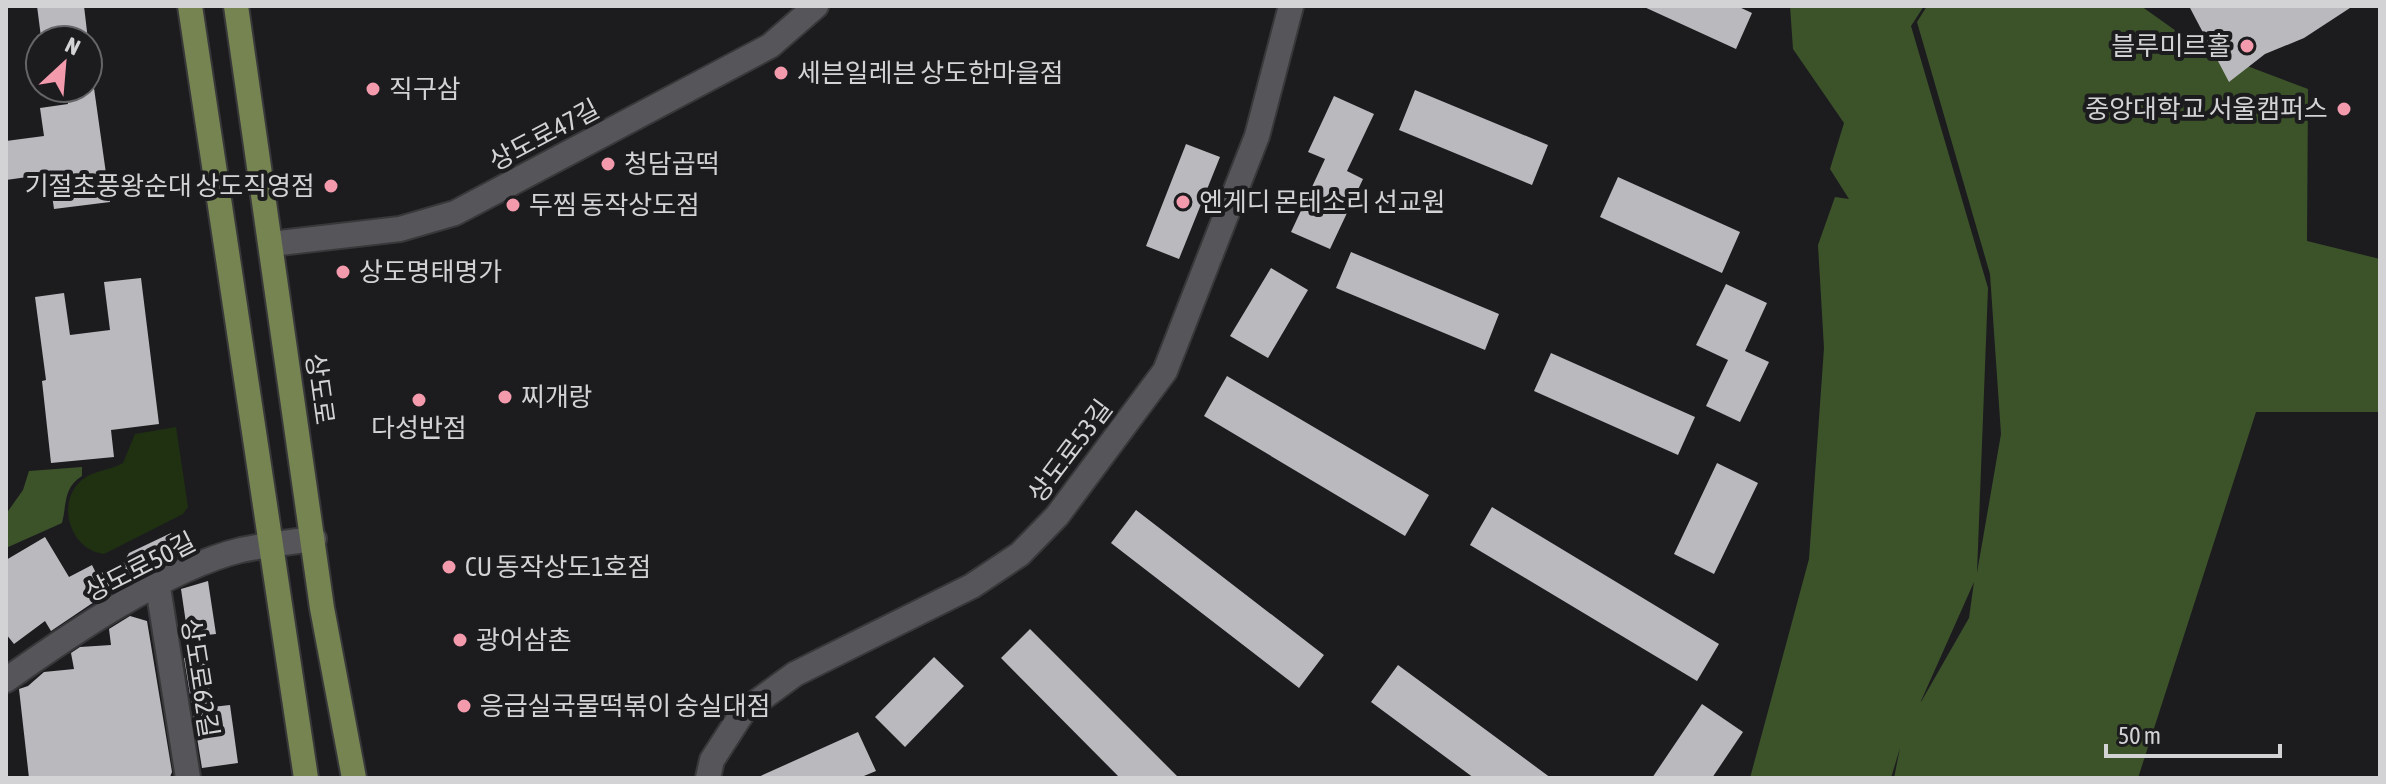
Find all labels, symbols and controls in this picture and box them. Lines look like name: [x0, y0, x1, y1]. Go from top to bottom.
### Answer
north arrow: [24, 24, 104, 104]
text: N: [61, 31, 84, 61]
place label: 블루미르홀: [2111, 31, 2231, 61]
marker: 블루미르홀: [2238, 37, 2256, 55]
place label: 세븐일레븐 상도한마을점: [797, 58, 1064, 88]
marker: 세븐일레븐 상도한마을점: [772, 64, 790, 82]
place label: 직구삼: [389, 74, 461, 104]
marker: 직구삼: [364, 80, 382, 98]
street label: 상도로47길: [484, 94, 604, 176]
place label: 중앙대학교 서울캠퍼스: [2085, 94, 2328, 124]
marker: 중앙대학교 서울캠퍼스: [2335, 100, 2353, 118]
place label: 청담곱떡: [624, 149, 720, 179]
marker: 청담곱떡: [599, 155, 617, 173]
place label: 기절초풍왕순대 상도직영점: [24, 171, 315, 201]
marker: 기절초풍왕순대 상도직영점: [322, 177, 340, 195]
place label: 엔게디 몬테소리 선교원: [1199, 187, 1445, 217]
place label: 두찜 동작상도점: [529, 190, 700, 220]
marker: 엔게디 몬테소리 선교원: [1174, 193, 1192, 211]
marker: 두찜 동작상도점: [504, 196, 522, 214]
place label: 상도명태명가: [359, 257, 503, 287]
marker: 상도명태명가: [334, 263, 352, 281]
street label: 상도로: [300, 351, 340, 427]
place label: 찌개랑: [521, 382, 593, 412]
marker: 찌개랑: [496, 388, 514, 406]
marker: 다성반점: [410, 391, 428, 409]
street label: 상도로53길: [1022, 394, 1118, 508]
place label: 다성반점: [371, 413, 467, 443]
street label: 상도로50길: [80, 526, 200, 608]
place label: CU 동작상도1호점: [465, 552, 651, 582]
marker: CU 동작상도1호점: [440, 558, 458, 576]
street label: 상도로62길: [176, 616, 224, 740]
place label: 광어삼촌: [476, 625, 572, 655]
marker: 광어삼촌: [451, 631, 469, 649]
place label: 응급실국물떡볶이 숭실대점: [480, 691, 771, 721]
marker: 응급실국물떡볶이 숭실대점: [455, 697, 473, 715]
scale bar: [2106, 708, 2280, 758]
text: 50 m: [2118, 722, 2161, 749]

